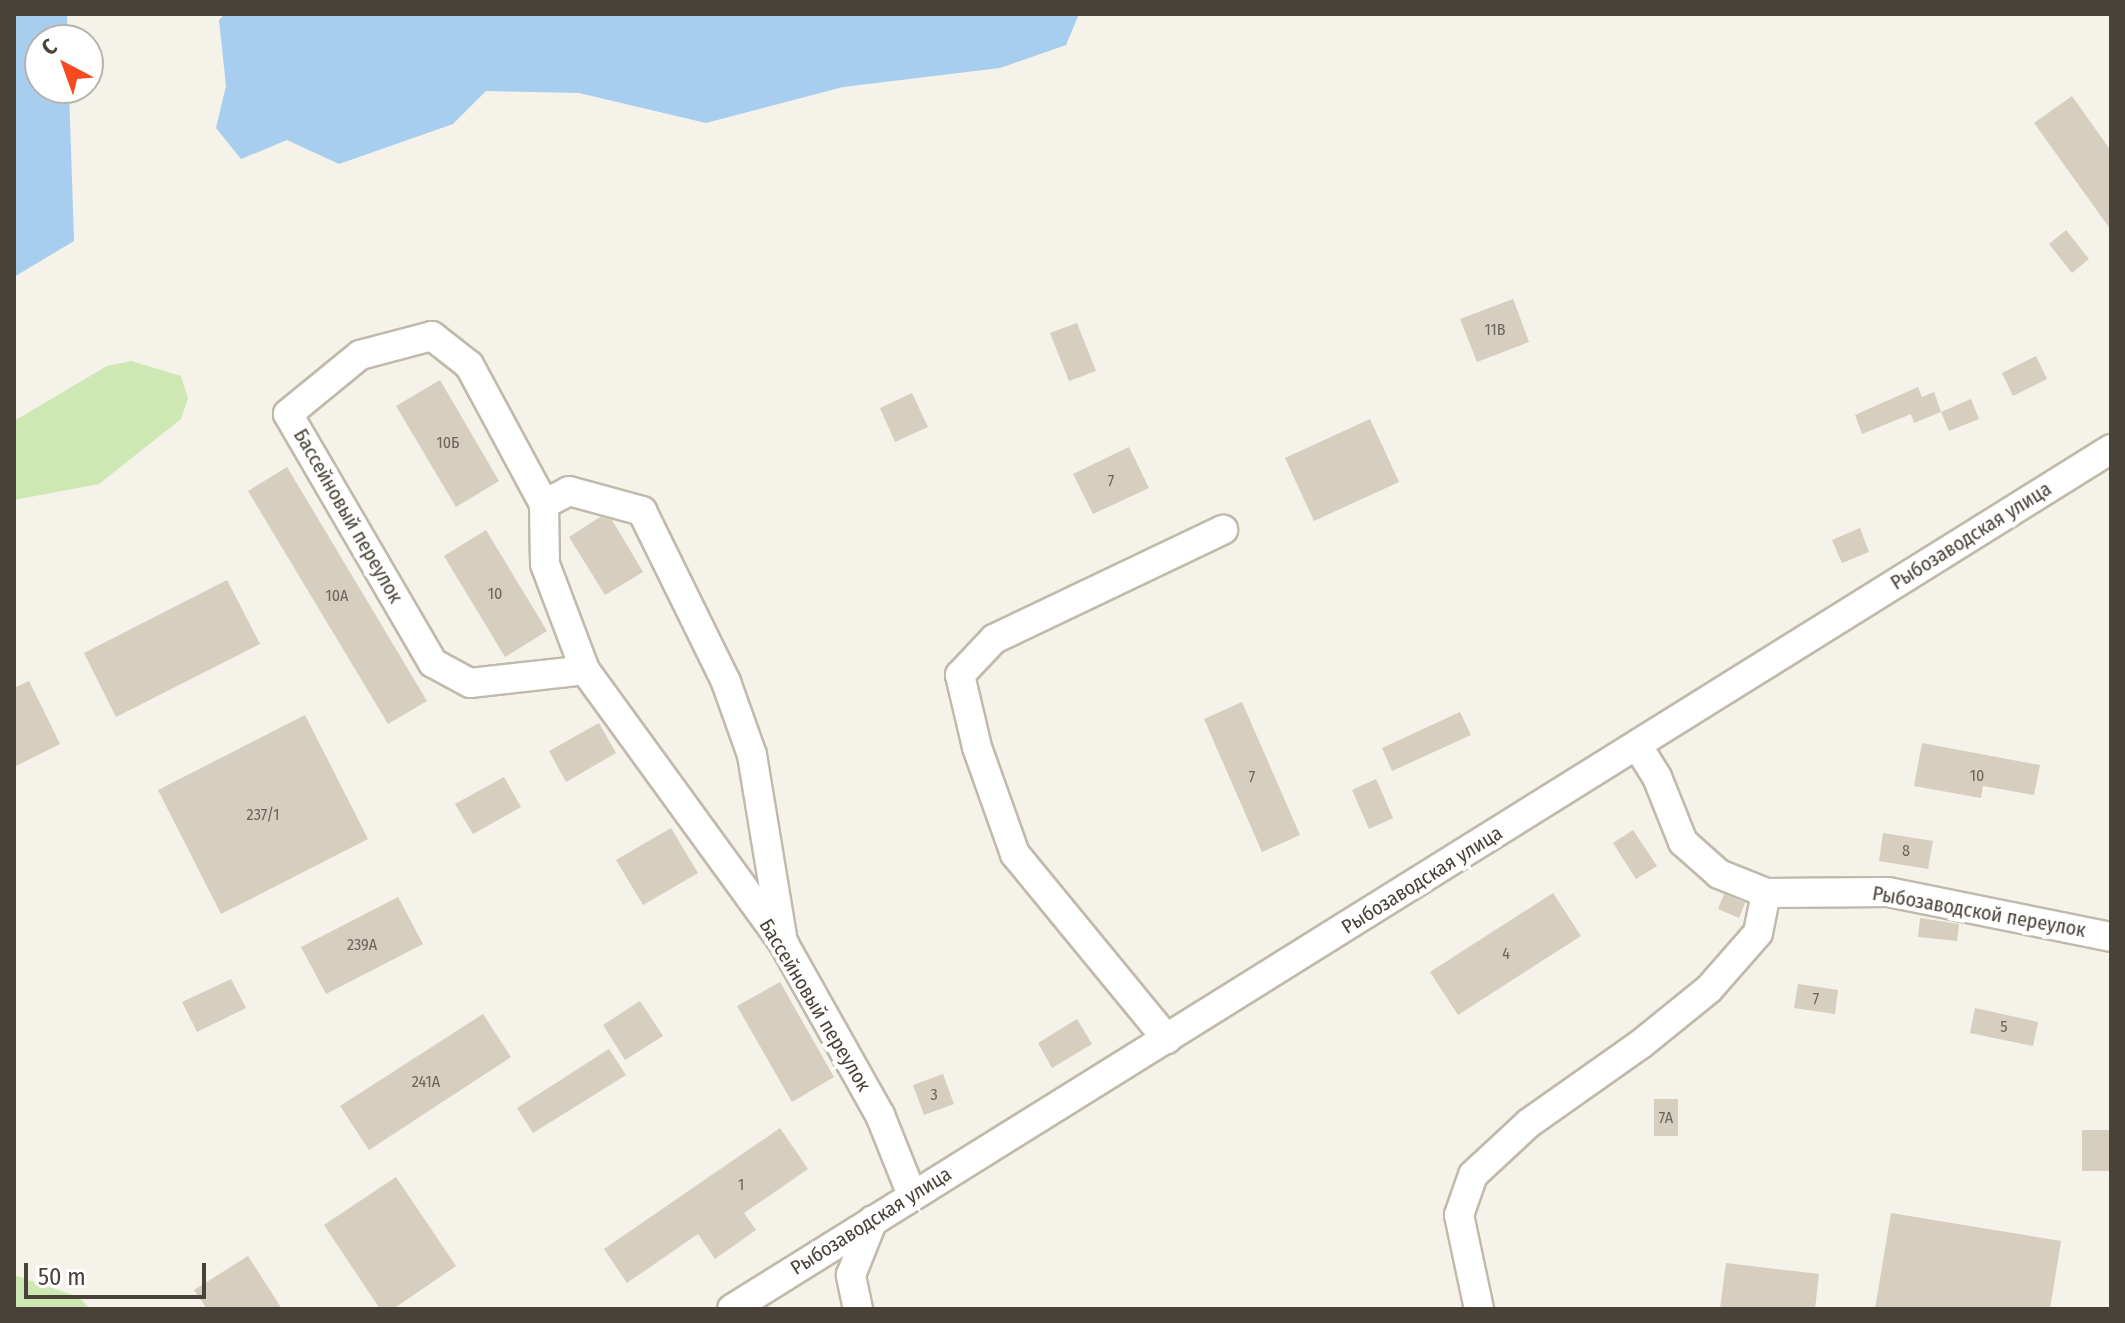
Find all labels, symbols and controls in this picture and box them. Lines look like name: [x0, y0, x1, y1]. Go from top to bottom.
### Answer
north arrow: [24, 24, 104, 104]
text: С: [36, 33, 62, 61]
house number: 11В: [1484, 320, 1506, 340]
street label: Бассейновый переулок: [288, 425, 408, 607]
house number: 10Б: [437, 433, 459, 453]
house number: 7: [1108, 471, 1114, 491]
street label: Рыбозаводская улица: [1886, 477, 2056, 595]
house number: 10: [488, 584, 502, 604]
house number: 10А: [326, 586, 348, 606]
house number: 10: [1970, 766, 1984, 786]
house number: 7: [1249, 767, 1255, 787]
house number: 237/1: [247, 805, 279, 825]
street label: Рыбозаводская улица: [1337, 821, 1507, 939]
house number: 8: [1902, 841, 1910, 861]
street label: Рыбозаводской переулок: [1871, 881, 2087, 943]
street label: Бассейновый переулок: [754, 914, 876, 1096]
house number: 239A: [347, 935, 377, 955]
house number: 4: [1502, 944, 1510, 964]
house number: 7: [1813, 989, 1819, 1009]
house number: 5: [2000, 1017, 2008, 1037]
house number: 241А: [412, 1072, 440, 1092]
house number: 3: [930, 1085, 938, 1105]
house number: 7А: [1659, 1108, 1673, 1128]
street label: Рыбозаводская улица: [786, 1162, 956, 1280]
house number: 1: [738, 1175, 744, 1195]
scale bar: [28, 1247, 210, 1297]
text: 50 m: [38, 1263, 86, 1291]

